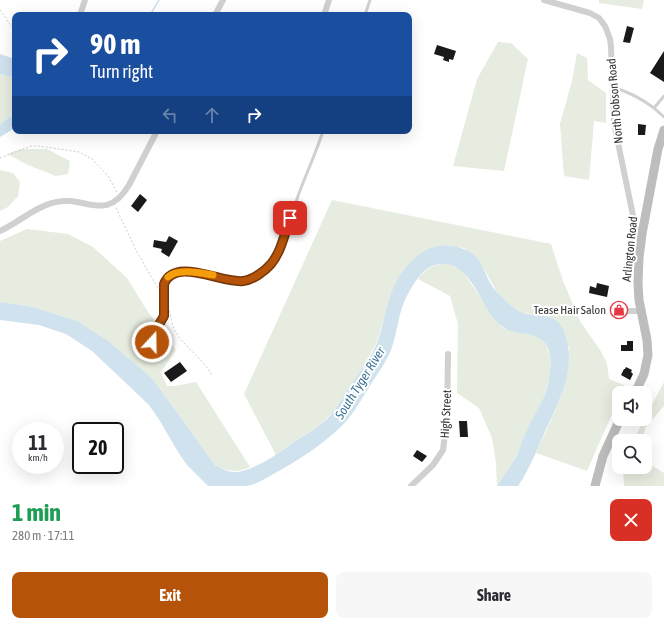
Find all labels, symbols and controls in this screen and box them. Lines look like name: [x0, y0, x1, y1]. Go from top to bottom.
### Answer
icon: right: [24, 28, 76, 80]
text: 90 m: [90, 28, 140, 60]
street label: North Dobson Road: [604, 58, 626, 144]
text: Turn right: [90, 61, 153, 82]
icon: left: [159, 104, 181, 126]
icon: ahead: [201, 104, 223, 126]
icon: right: [243, 104, 265, 126]
pin: [273, 201, 307, 235]
icon: arrive: [279, 207, 301, 229]
street label: Arlington Road: [620, 216, 640, 282]
shop icon: Tease Hair Salon: [609, 300, 629, 320]
place label: Tease Hair Salon: [533, 303, 606, 317]
position arrow: [131, 321, 173, 363]
water label: South Tyger River: [331, 343, 389, 423]
map controls: [612, 386, 652, 474]
button: sound: [612, 386, 652, 426]
street label: High Street: [438, 389, 454, 439]
speed limit sign: 20: [72, 422, 124, 474]
text: 11: [29, 431, 47, 454]
button: search: [612, 434, 652, 474]
text: km/h: [28, 452, 48, 463]
text: 1 min: [12, 499, 61, 526]
button: close: [610, 499, 652, 541]
text: 280 m · 17:11: [12, 528, 75, 543]
button: Exit: [12, 572, 328, 618]
button: Share: [336, 572, 652, 618]

